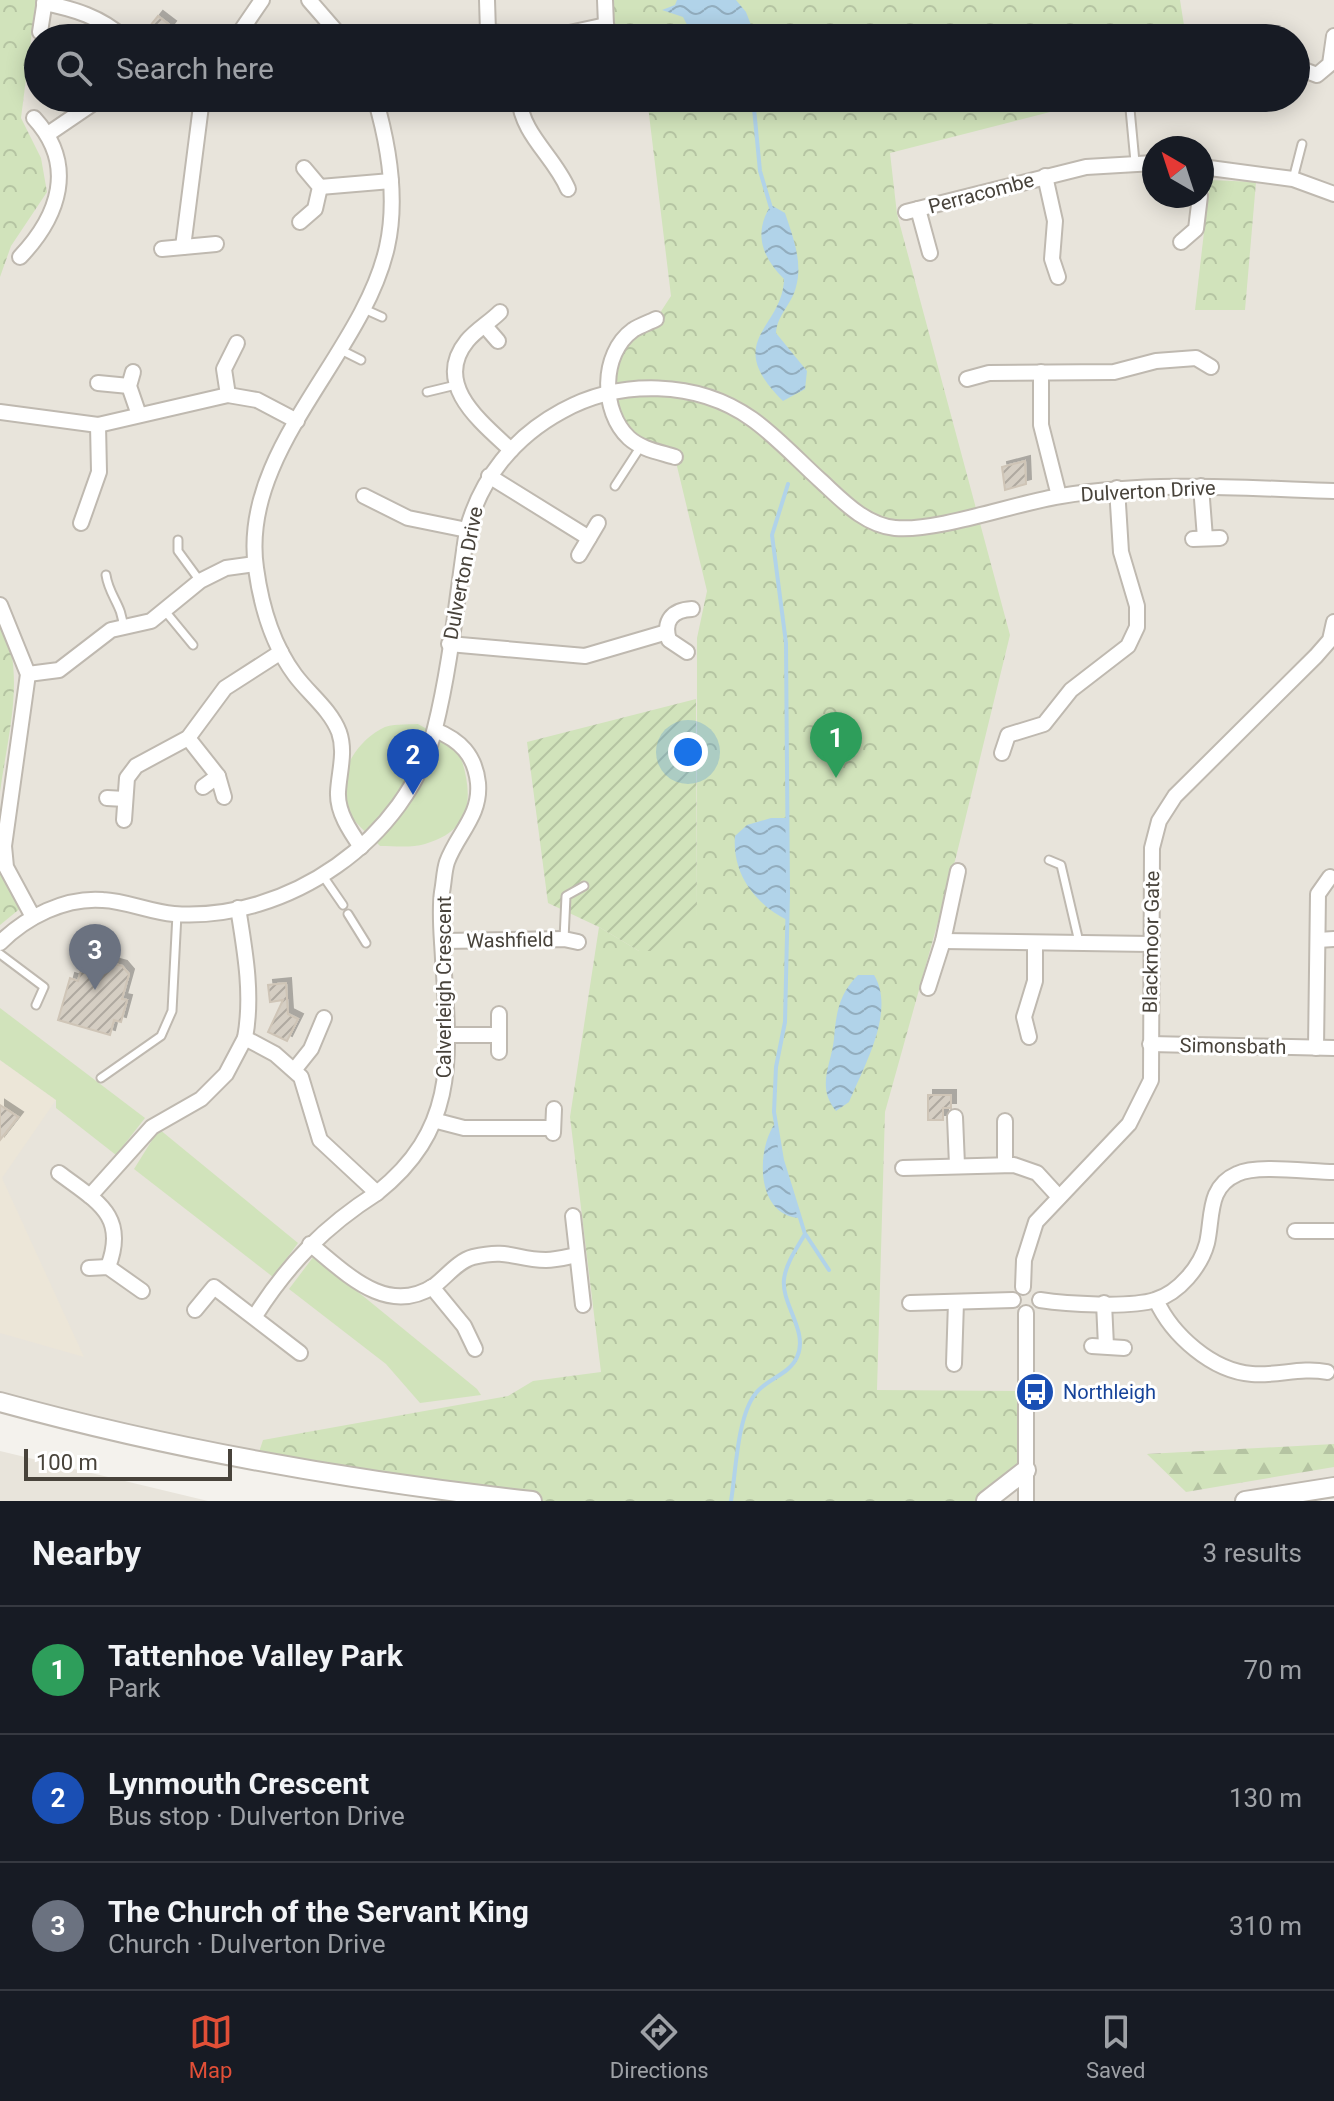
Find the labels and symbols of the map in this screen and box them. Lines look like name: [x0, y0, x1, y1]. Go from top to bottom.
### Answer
north arrow: [1142, 136, 1214, 208]
street label: Perracombe: [926, 167, 1036, 219]
street label: Dulverton Drive: [1080, 475, 1216, 507]
street label: Dulverton Drive: [438, 504, 488, 642]
pin: 1: [810, 712, 862, 778]
pin: 2: [387, 729, 439, 795]
your location: [668, 732, 708, 772]
street label: Blackmoor Gate: [1138, 871, 1164, 1013]
street label: Calverleigh Crescent: [432, 896, 456, 1078]
pin: 3: [69, 924, 121, 990]
street label: Washfield: [466, 927, 554, 953]
street label: Simonsbath: [1179, 1033, 1287, 1059]
bus stop icon: Northleigh: [1014, 1371, 1056, 1413]
place label: Northleigh: [1063, 1380, 1156, 1404]
scale bar: [24, 1445, 232, 1481]

